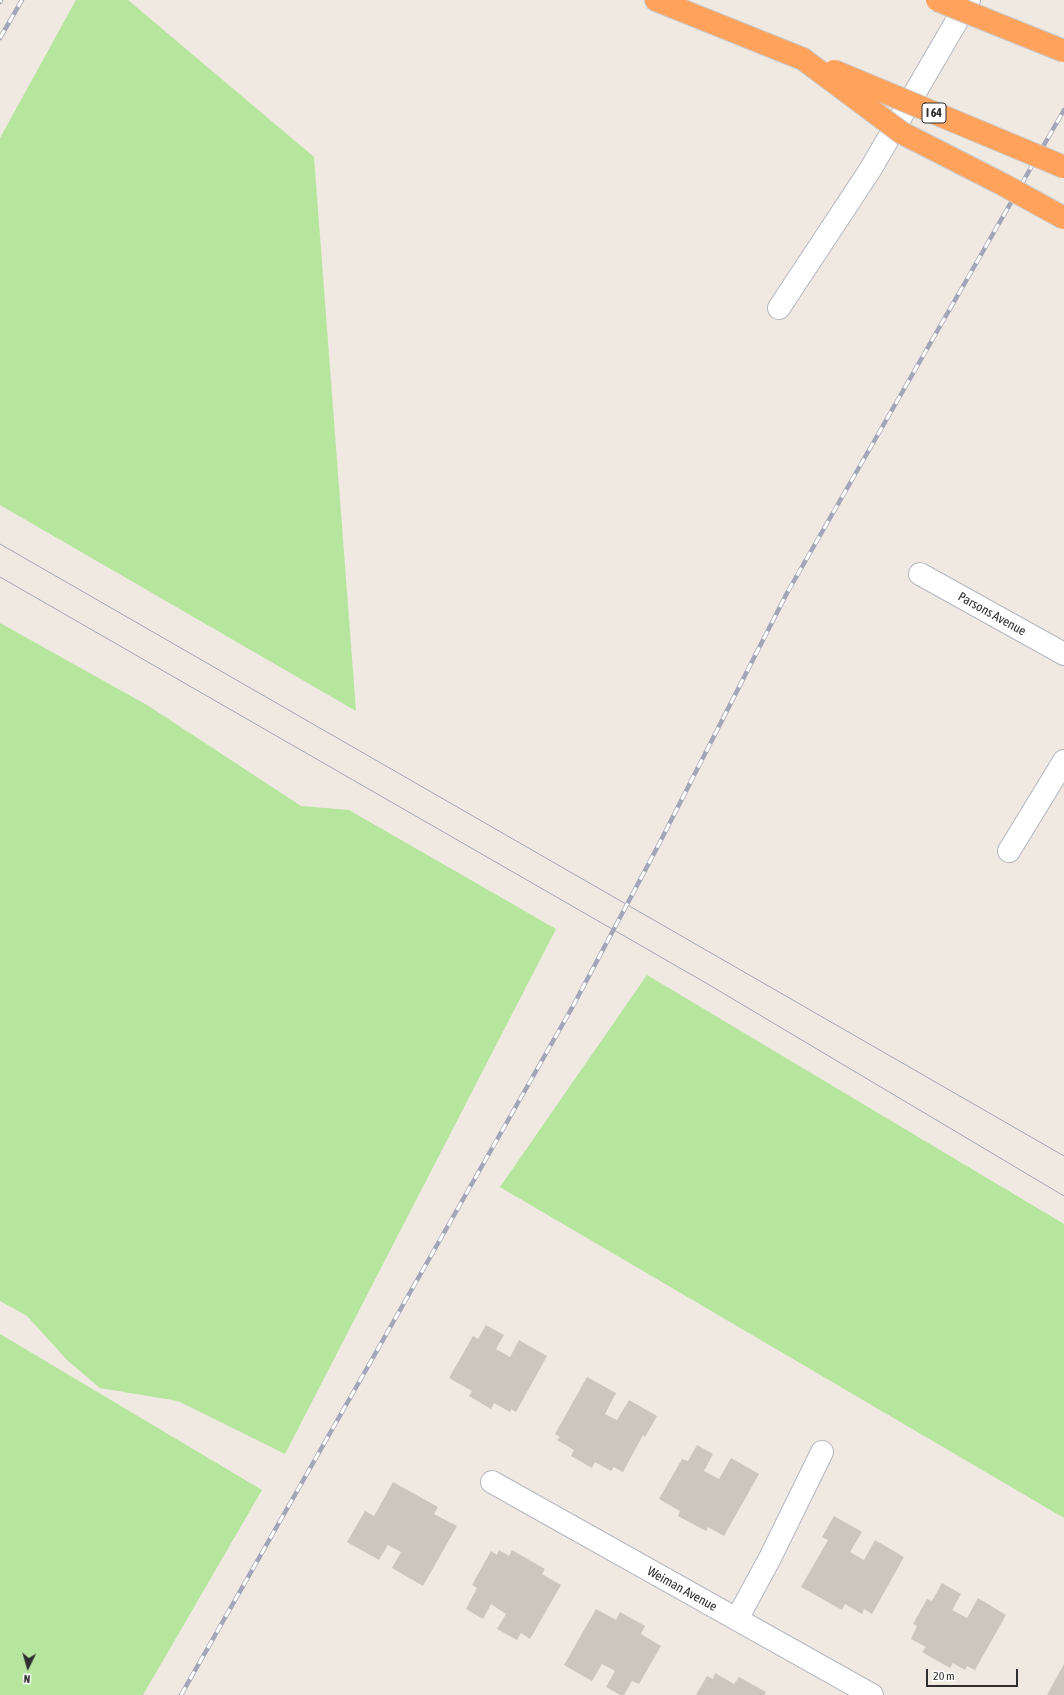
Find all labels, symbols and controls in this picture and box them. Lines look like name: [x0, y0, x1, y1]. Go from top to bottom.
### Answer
road number: I 64: [922, 103, 946, 123]
street label: Parsons Avenue: [955, 589, 1029, 639]
street label: Weiman Avenue: [644, 1563, 720, 1615]
north arrow: [8, 1647, 48, 1687]
scale bar: [928, 1661, 1020, 1687]
text: 20 m: [933, 1669, 955, 1683]
text: N: [23, 1673, 31, 1685]

